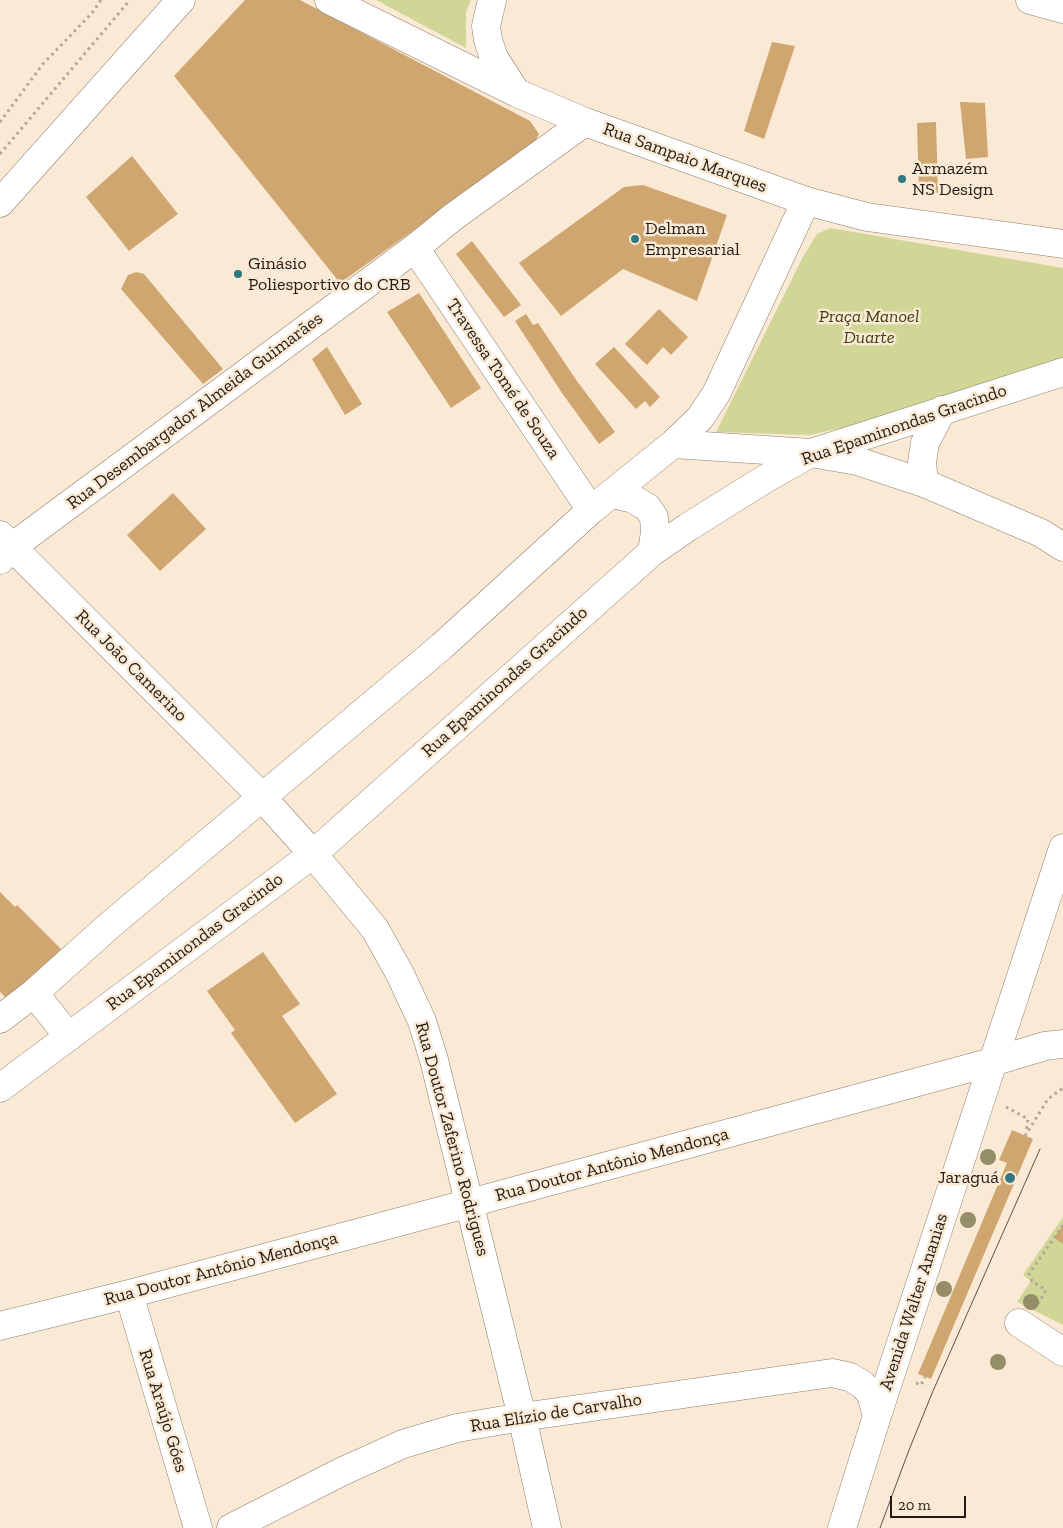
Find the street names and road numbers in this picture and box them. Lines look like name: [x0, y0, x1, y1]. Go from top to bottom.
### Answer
street label: Rua Sampaio Marques: [600, 118, 770, 198]
street label: Travessa Tomé de Souza: [441, 295, 565, 463]
street label: Rua Desembargador Almeida Guimarães: [63, 308, 327, 514]
street label: Rua Epaminondas Gracindo: [799, 380, 1009, 470]
street label: Rua Epaminondas Gracindo: [418, 602, 592, 762]
street label: Rua João Camerino: [71, 606, 191, 726]
street label: Rua Epaminondas Gracindo: [102, 868, 288, 1016]
street label: Rua Doutor Zeferino Rodrigues: [410, 1020, 494, 1258]
street label: Rua Doutor Antônio Mendonça: [493, 1123, 731, 1207]
street label: Avenida Walter Ananias: [875, 1211, 953, 1393]
street label: Rua Doutor Antônio Mendonça: [102, 1227, 340, 1311]
street label: Rua Araújo Góes: [134, 1347, 192, 1475]
street label: Rua Elízio de Carvalho: [469, 1389, 643, 1437]

